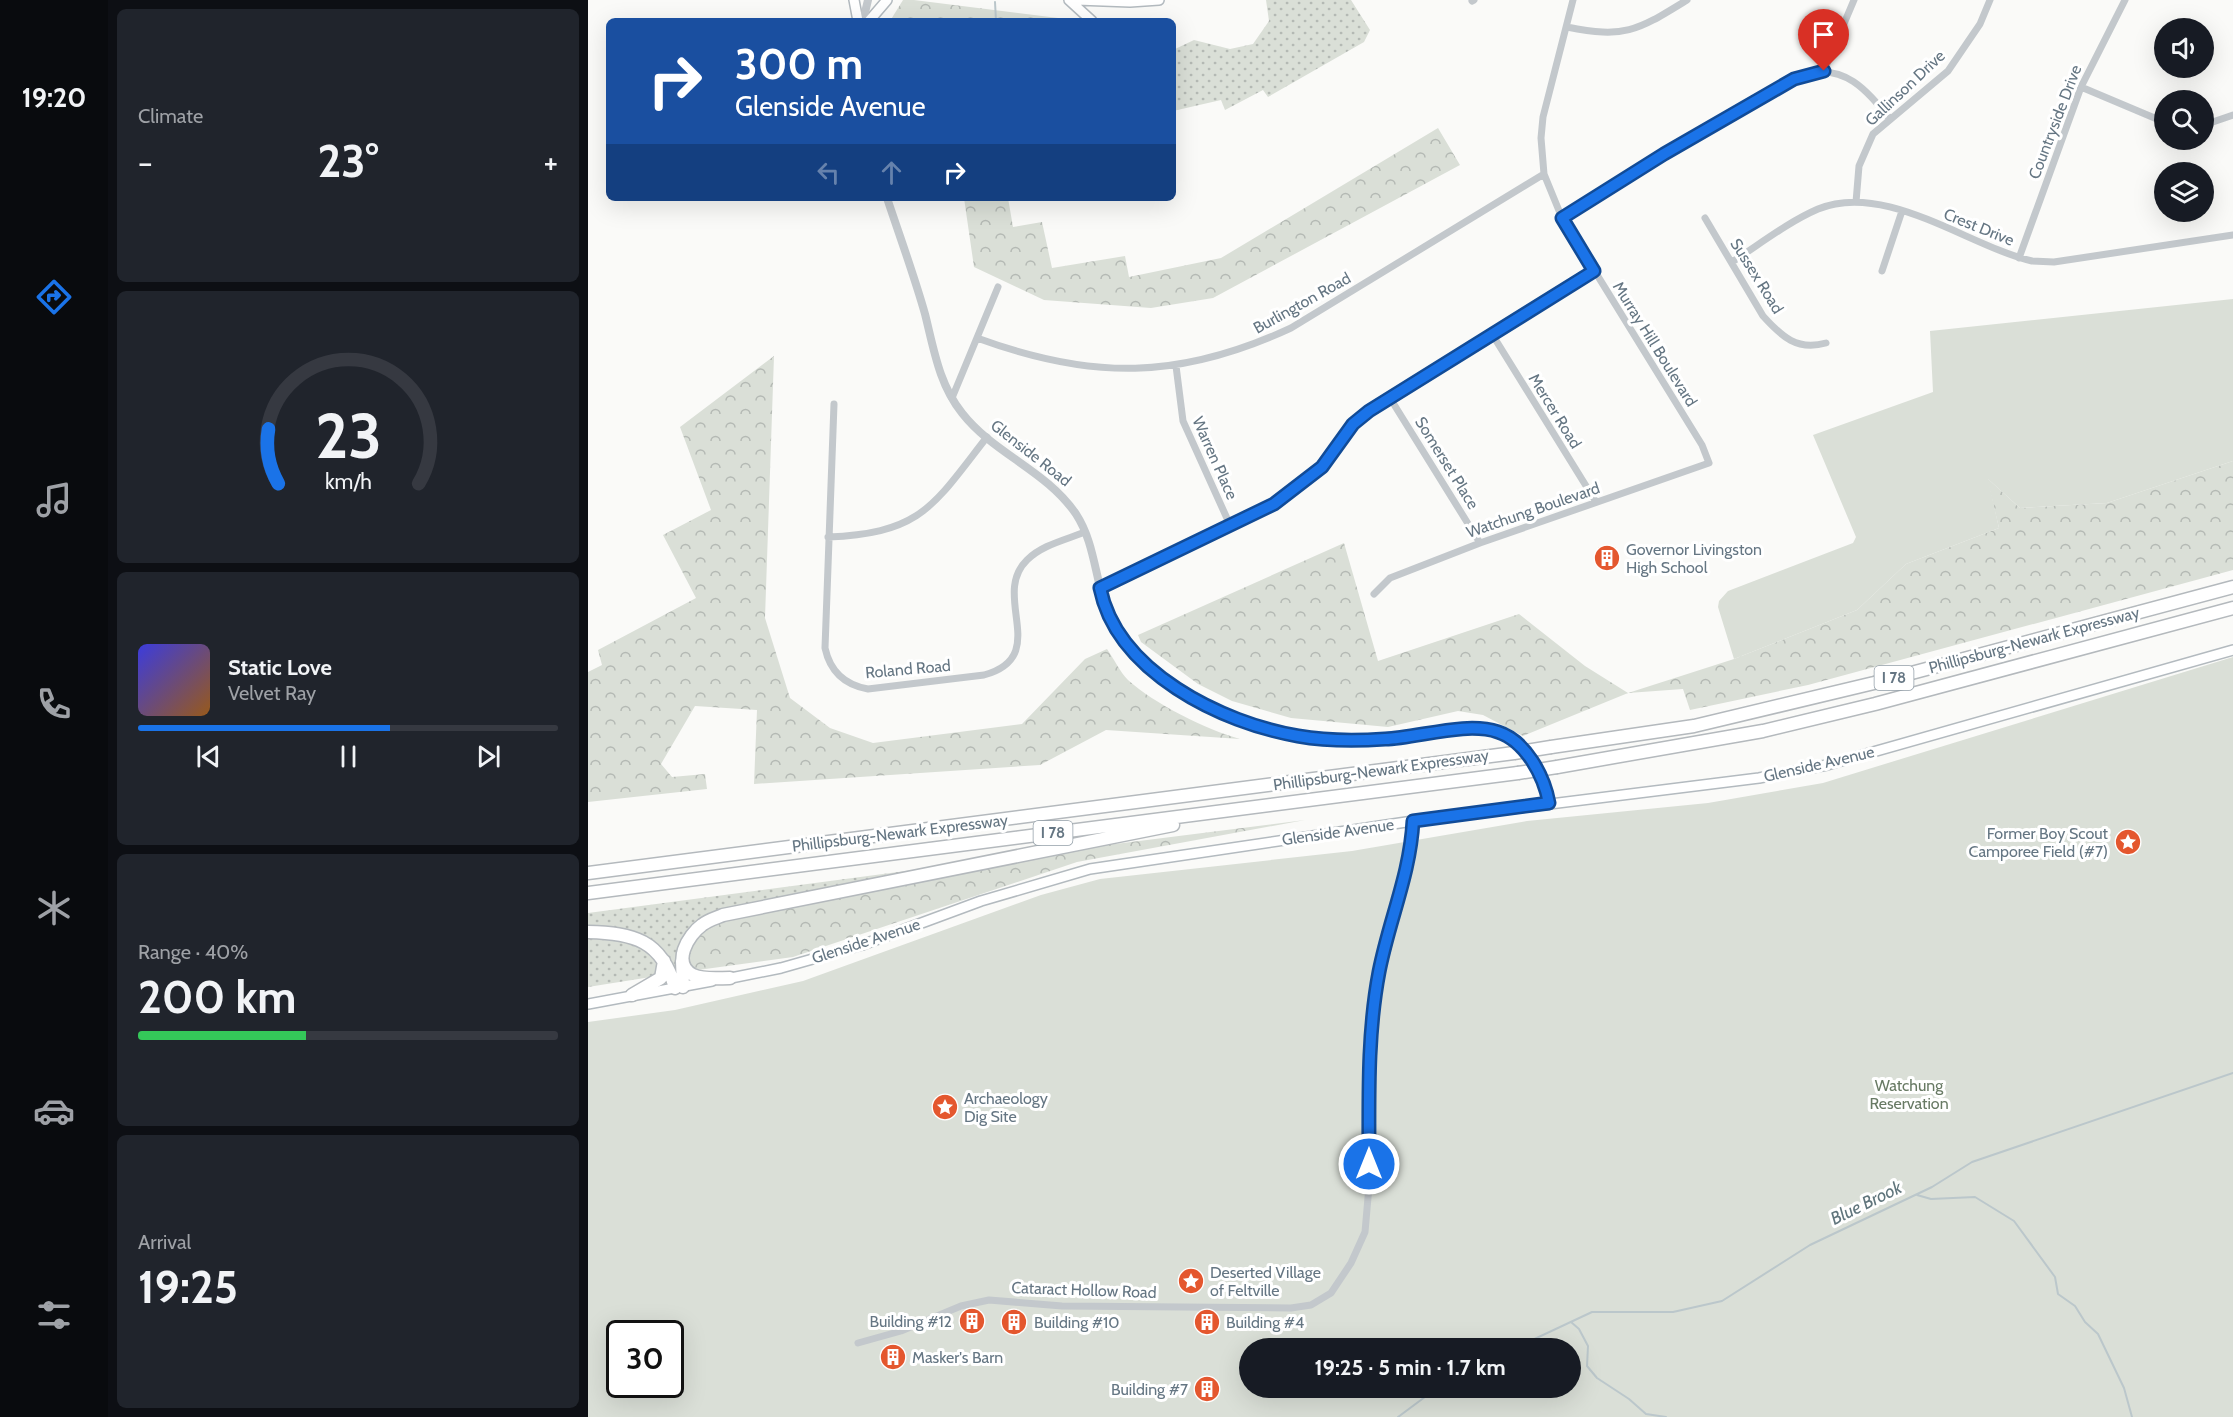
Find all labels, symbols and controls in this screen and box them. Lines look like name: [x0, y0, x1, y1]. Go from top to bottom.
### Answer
pin: [1798, 9, 1849, 71]
icon: arrive: [1807, 18, 1840, 51]
map controls: [2154, 18, 2214, 222]
button: sound: [2154, 18, 2214, 78]
text: 300 m: [735, 38, 863, 90]
icon: right: [636, 42, 714, 120]
street label: Gallinson Drive: [1861, 46, 1949, 130]
street label: Countryside Drive: [2025, 62, 2085, 182]
text: 19:20: [22, 81, 86, 114]
text: Glenside Avenue: [735, 90, 926, 123]
button: search: [2154, 90, 2214, 150]
text: Climate: [138, 104, 203, 128]
text: 23°: [317, 134, 379, 188]
text: −: [138, 142, 153, 182]
text: +: [543, 142, 558, 182]
icon: left: [812, 156, 845, 189]
icon: ahead: [875, 156, 908, 189]
icon: right: [938, 156, 971, 189]
button: layers: [2154, 162, 2214, 222]
street label: Crest Drive: [1941, 204, 2017, 250]
street label: Sussex Road: [1726, 235, 1788, 317]
street label: Burlington Road: [1250, 268, 1354, 338]
icon: directions: [33, 276, 75, 318]
street label: Murray Hill Boulevard: [1609, 278, 1701, 410]
street label: Mercer Road: [1525, 370, 1585, 452]
text: 23: [315, 398, 381, 474]
street label: Somerset Place: [1411, 413, 1483, 513]
street label: Warren Place: [1188, 414, 1242, 502]
street label: Glenside Road: [987, 416, 1075, 490]
text: km/h: [325, 468, 371, 494]
street label: Watchung Boulevard: [1464, 478, 1602, 542]
icon: music: [33, 479, 75, 521]
place label: Governor Livingston High School: [1626, 540, 1762, 577]
building icon: Governor Livingston High School: [1592, 543, 1622, 573]
street label: Phillipsburg-Newark Expressway: [1926, 603, 2142, 677]
text: Static Love: [228, 654, 332, 681]
street label: Roland Road: [864, 656, 952, 682]
road number: I 78: [1874, 666, 1914, 690]
text: Velvet Ray: [228, 681, 316, 705]
icon: phone: [33, 683, 75, 725]
icon: previous: [192, 740, 225, 773]
icon: pause: [332, 740, 365, 773]
icon: next: [472, 740, 505, 773]
street label: Glenside Avenue: [1762, 742, 1876, 786]
street label: Phillipsburg-Newark Expressway: [1272, 745, 1490, 795]
street label: Phillipsburg-Newark Expressway: [791, 810, 1009, 856]
street label: Glenside Avenue: [1281, 815, 1395, 849]
road number: I 78: [1034, 821, 1072, 845]
place label: Former Boy Scout Camporee Field (#7): [1969, 824, 2109, 861]
place icon: Former Boy Scout Camporee Field (#7): [2113, 827, 2143, 857]
icon: climate: [33, 887, 75, 929]
street label: Glenside Avenue: [809, 915, 923, 967]
text: Range · 40%: [138, 940, 248, 964]
text: 200 km: [138, 970, 296, 1024]
park label: Watchung Reservation: [1869, 1076, 1949, 1113]
place label: Archaeology Dig Site: [964, 1089, 1048, 1126]
icon: car: [33, 1090, 75, 1132]
place icon: Archaeology Dig Site: [930, 1092, 960, 1122]
position arrow: [1337, 1132, 1401, 1196]
water label: Blue Brook: [1827, 1176, 1906, 1230]
text: Arrival: [138, 1230, 191, 1254]
text: 19:25: [138, 1260, 238, 1314]
place label: Deserted Village of Feltville: [1210, 1263, 1321, 1300]
place icon: Deserted Village of Feltville: [1176, 1266, 1206, 1296]
street label: Cataract Hollow Road: [1011, 1278, 1157, 1302]
icon: filters: [33, 1294, 75, 1336]
building icon: Building #12: [957, 1306, 987, 1336]
building icon: Building #10: [999, 1307, 1029, 1337]
building icon: Building #4: [1192, 1307, 1222, 1337]
place label: Building #12: [869, 1312, 952, 1331]
place label: Building #10: [1034, 1313, 1119, 1332]
place label: Building #4: [1226, 1313, 1304, 1332]
speed limit sign: 30: [606, 1320, 684, 1398]
building icon: Masker's Barn: [878, 1342, 908, 1372]
place label: Masker's Barn: [912, 1348, 1003, 1367]
text: 19:25 · 5 min · 1.7 km: [1314, 1354, 1506, 1381]
building icon: Building #7: [1192, 1374, 1222, 1404]
place label: Building #7: [1111, 1380, 1188, 1399]

